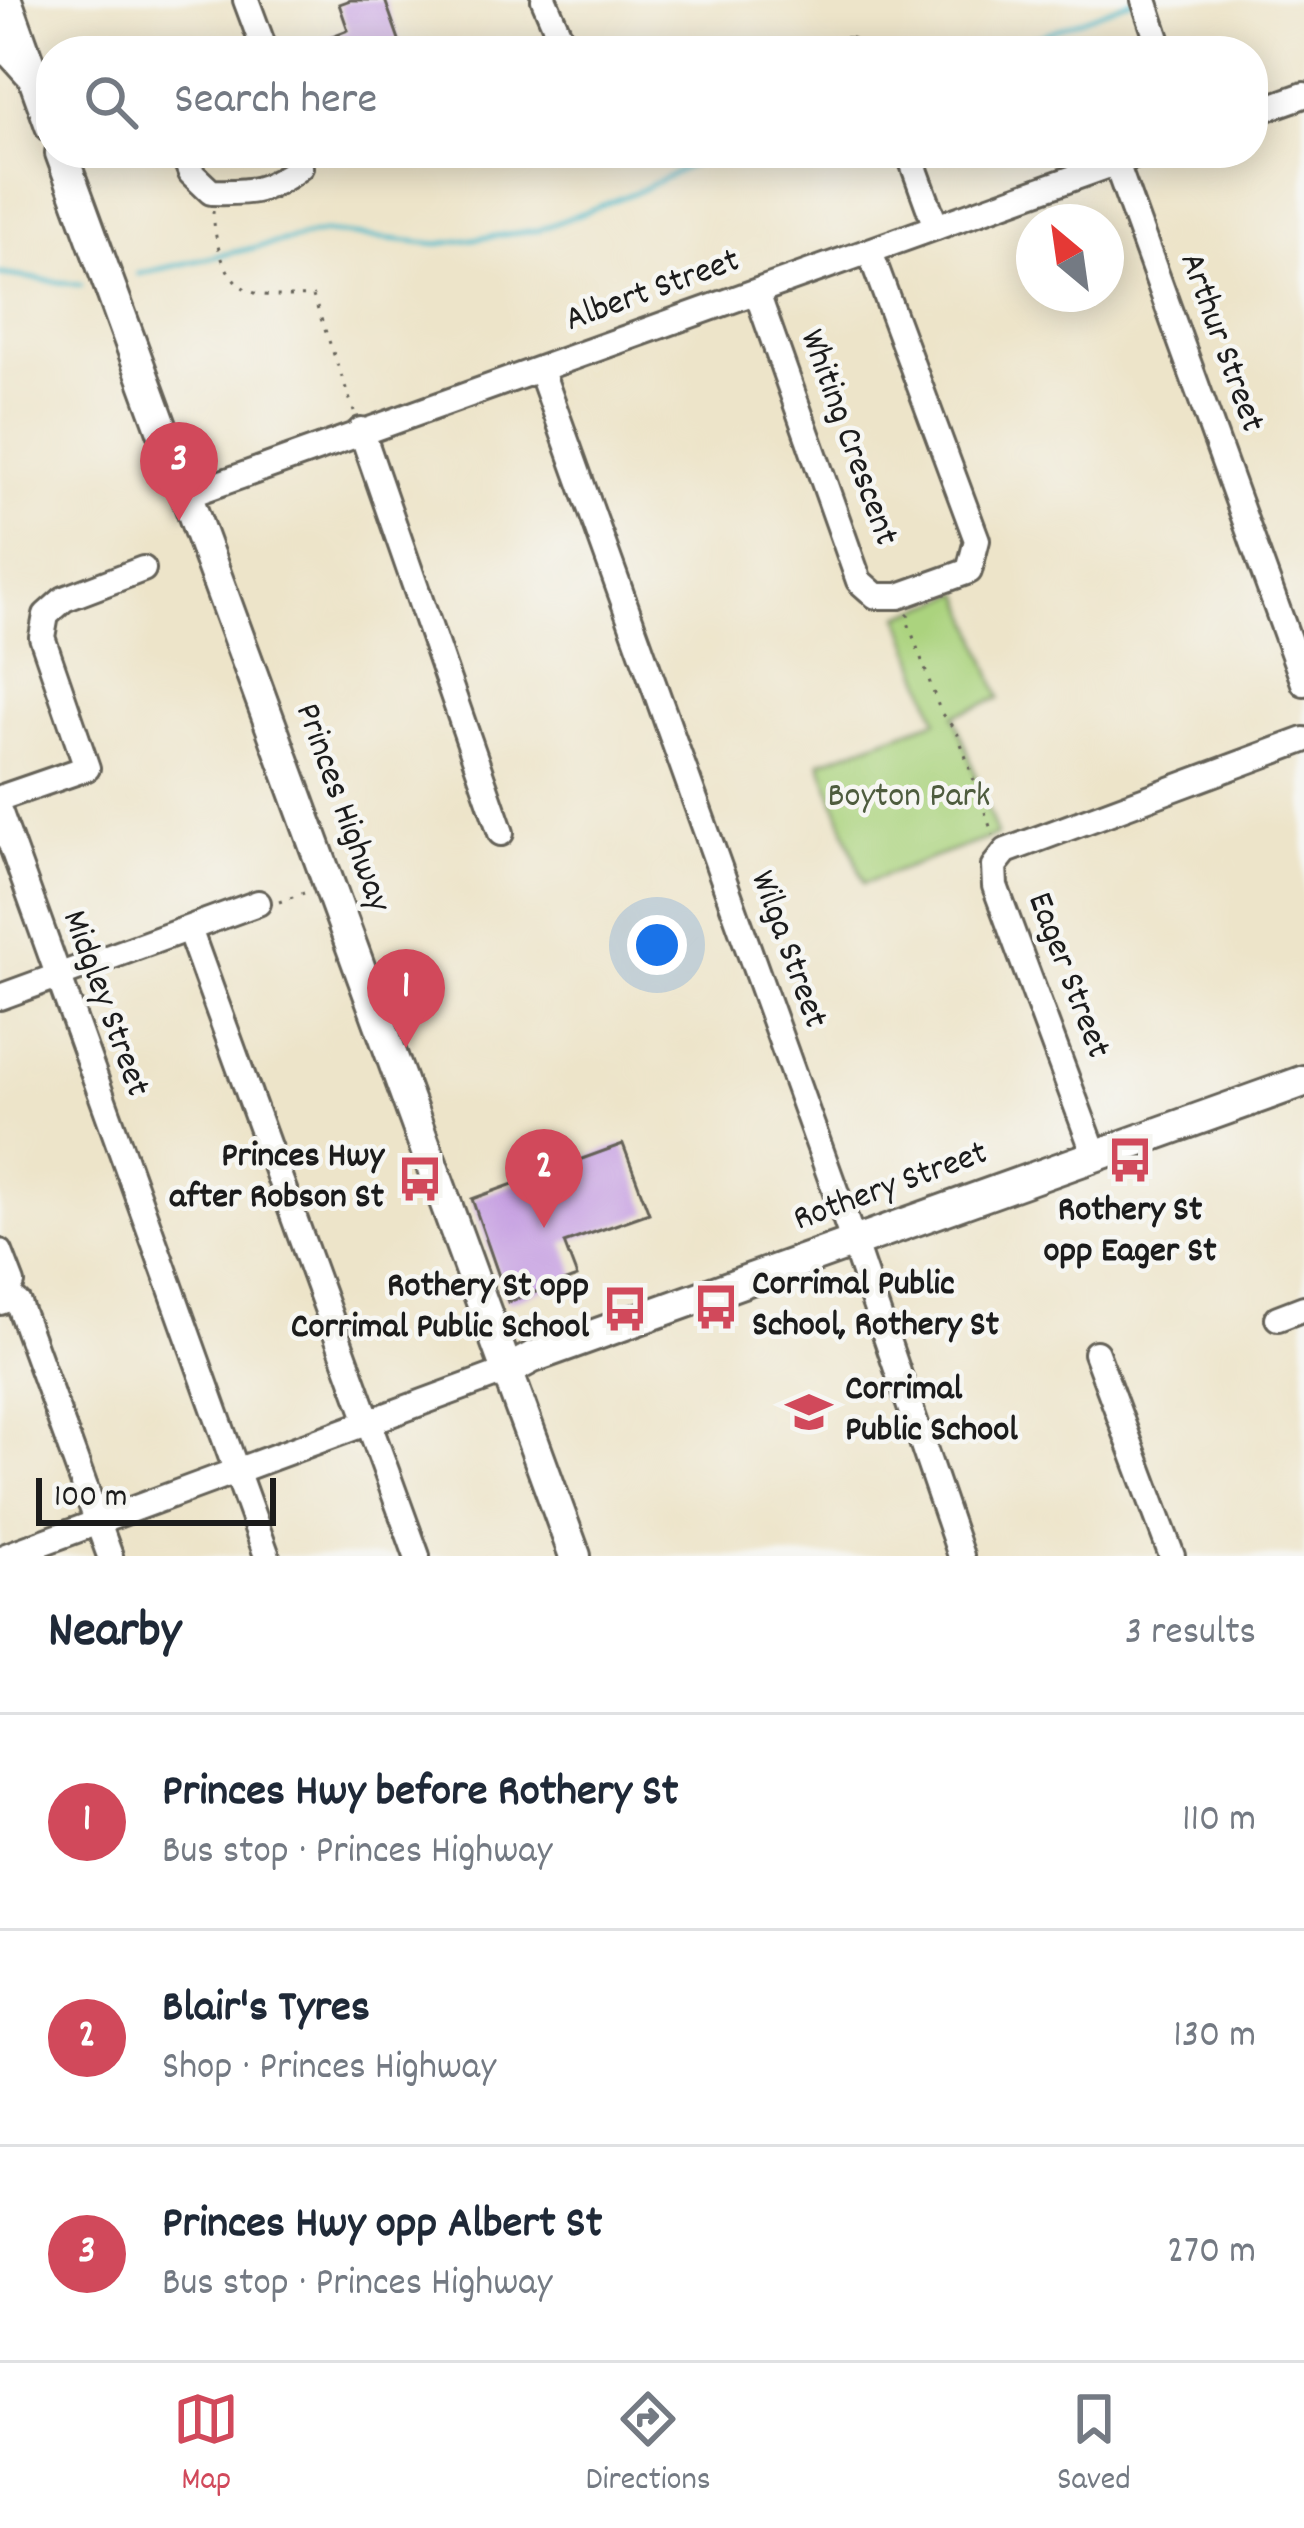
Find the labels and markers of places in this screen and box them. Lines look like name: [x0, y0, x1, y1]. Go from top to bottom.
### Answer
pin: 3: [140, 422, 218, 521]
pin: 1: [367, 949, 445, 1048]
pin: 2: [505, 1129, 583, 1228]
place label: Princes Hwy after Robson St: [169, 1132, 385, 1225]
bus stop icon: Rothery St opp Eager St: [1105, 1135, 1155, 1185]
bus stop icon: Princes Hwy after Robson St: [395, 1154, 445, 1204]
place label: Rothery St opp Eager St: [1043, 1186, 1217, 1279]
place label: Corrimal Public School, Rothery St: [752, 1260, 1000, 1353]
place label: Rothery St opp Corrimal Public School: [291, 1262, 589, 1355]
bus stop icon: Corrimal Public School, Rothery St: [691, 1282, 741, 1332]
bus stop icon: Rothery St opp Corrimal Public School: [600, 1284, 650, 1334]
place label: Corrimal Public School: [845, 1365, 1018, 1458]
school or university icon: Corrimal Public School: [784, 1387, 834, 1437]

